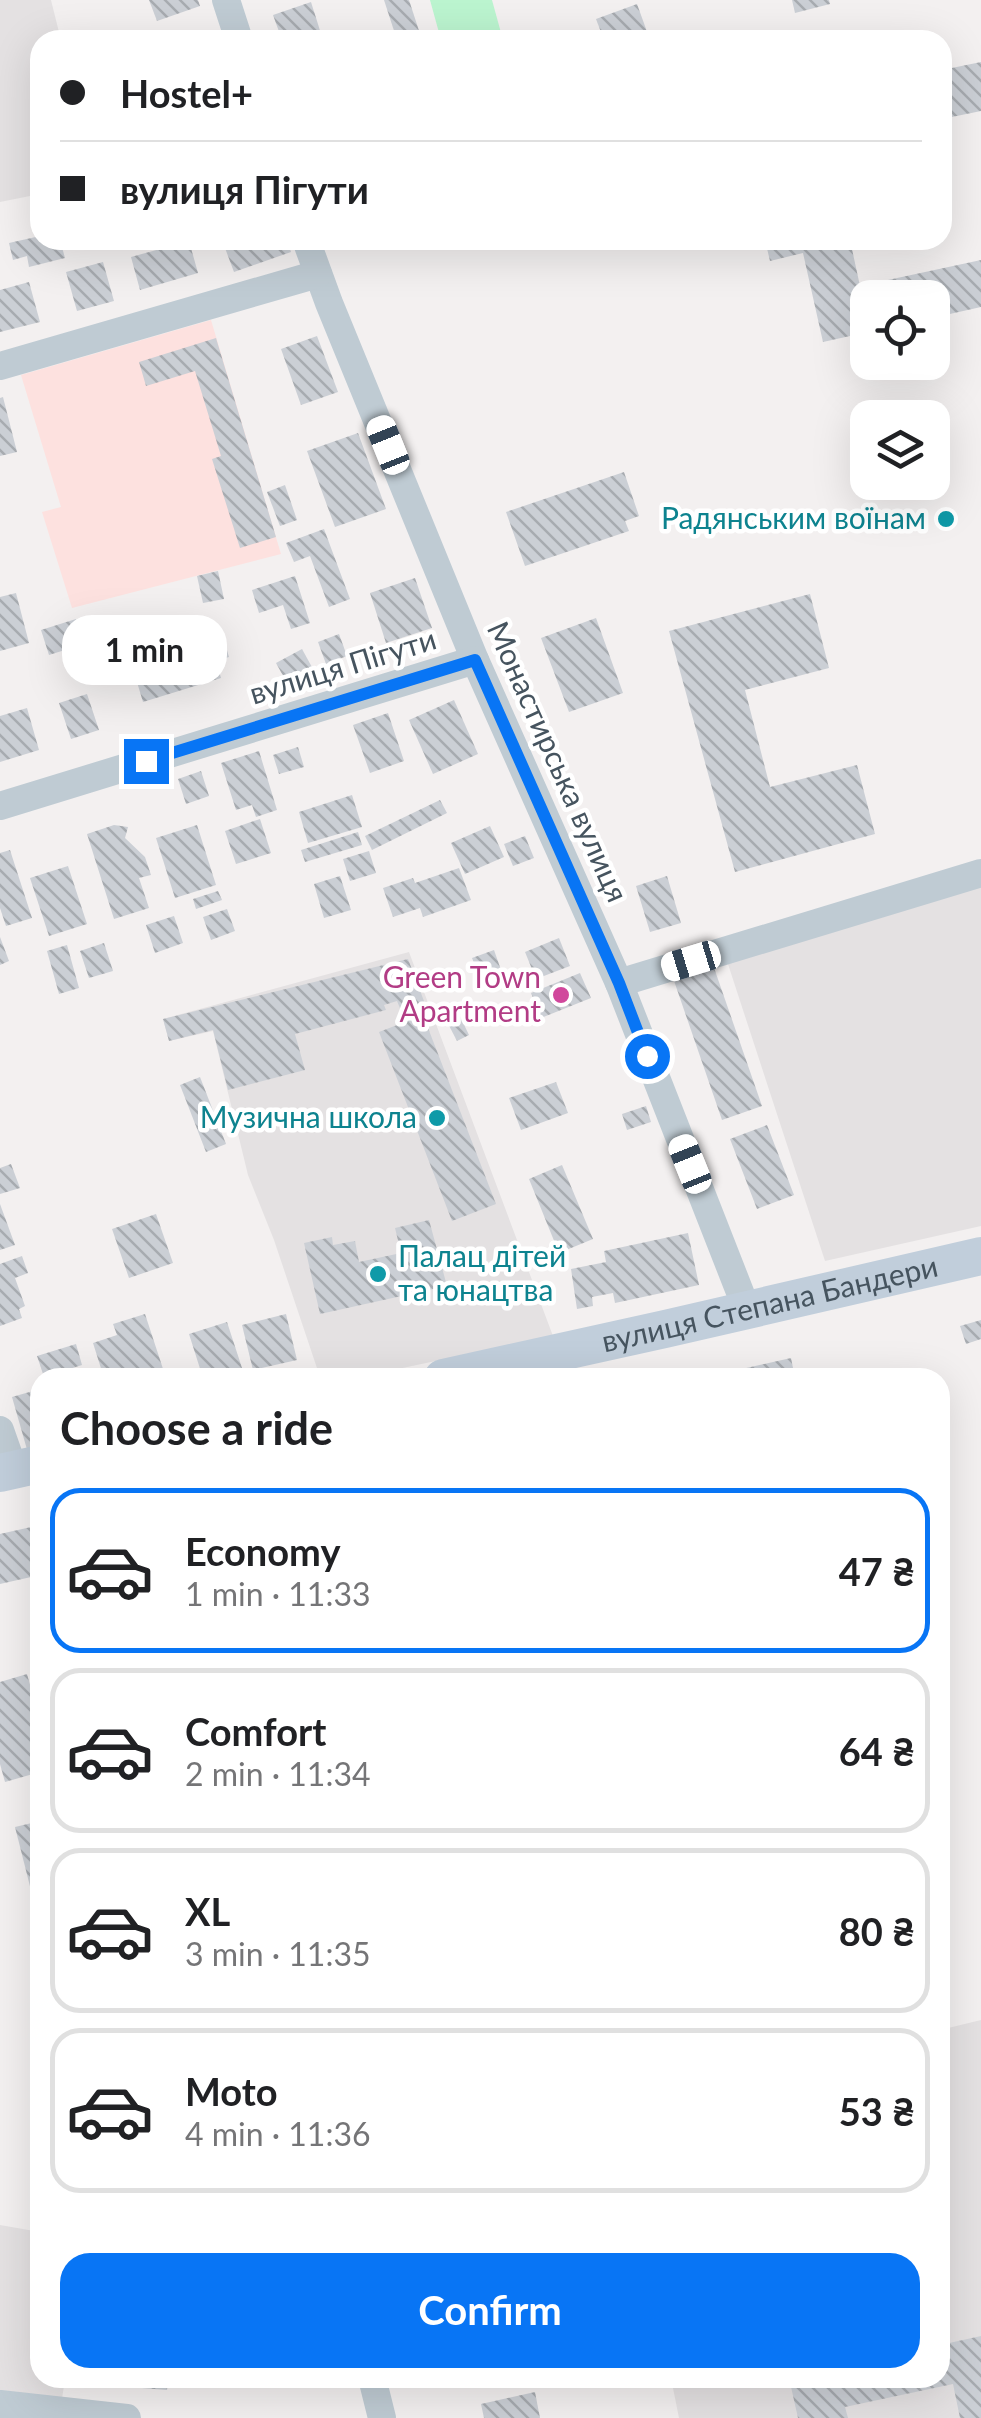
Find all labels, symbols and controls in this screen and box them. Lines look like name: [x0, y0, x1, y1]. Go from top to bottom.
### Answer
text: Hostel+: [120, 70, 253, 116]
text: вулиця Пігути: [120, 166, 369, 212]
map controls: [850, 280, 950, 500]
button: locate: [850, 280, 950, 380]
button: layers: [850, 400, 950, 500]
car: [363, 412, 413, 478]
place label: Радянським воїнам: [661, 499, 926, 535]
marker: Радянським воїнам: [935, 508, 957, 530]
callout: 1 min: [64, 616, 228, 686]
street label: Монастирська вулиця: [481, 616, 637, 907]
street label: вулиця Пігути: [245, 620, 440, 711]
text: 1 min: [105, 630, 184, 669]
route end: [124, 739, 169, 784]
car: [658, 938, 724, 984]
place label: Green Town Apartment: [383, 958, 541, 1028]
marker: Green Town Apartment: [550, 984, 572, 1006]
route start: [625, 1034, 670, 1079]
place label: Музична школа: [200, 1098, 417, 1134]
marker: Музична школа: [426, 1107, 448, 1129]
car: [665, 1131, 715, 1197]
place label: Палац дітей та юнацтва: [398, 1237, 566, 1307]
street label: вулиця Степана Бандери: [598, 1247, 941, 1358]
marker: Палац дітей та юнацтва: [367, 1263, 389, 1285]
text: Choose a ride: [60, 1401, 333, 1455]
icon: car: [65, 1526, 155, 1616]
text: Economy: [185, 1528, 340, 1574]
text: 47 ₴: [839, 1548, 915, 1594]
text: 1 min · 11:33: [185, 1574, 371, 1613]
icon: car: [65, 1706, 155, 1796]
text: Comfort: [185, 1708, 326, 1754]
text: 64 ₴: [839, 1728, 915, 1774]
text: 2 min · 11:34: [185, 1754, 371, 1793]
icon: car: [65, 1886, 155, 1976]
text: XL: [185, 1888, 230, 1934]
text: 80 ₴: [839, 1908, 915, 1954]
text: 3 min · 11:35: [185, 1934, 371, 1973]
icon: car: [65, 2066, 155, 2156]
text: Moto: [185, 2068, 278, 2114]
text: 53 ₴: [839, 2088, 915, 2134]
text: 4 min · 11:36: [185, 2114, 371, 2153]
button: Confirm: [60, 2253, 920, 2368]

